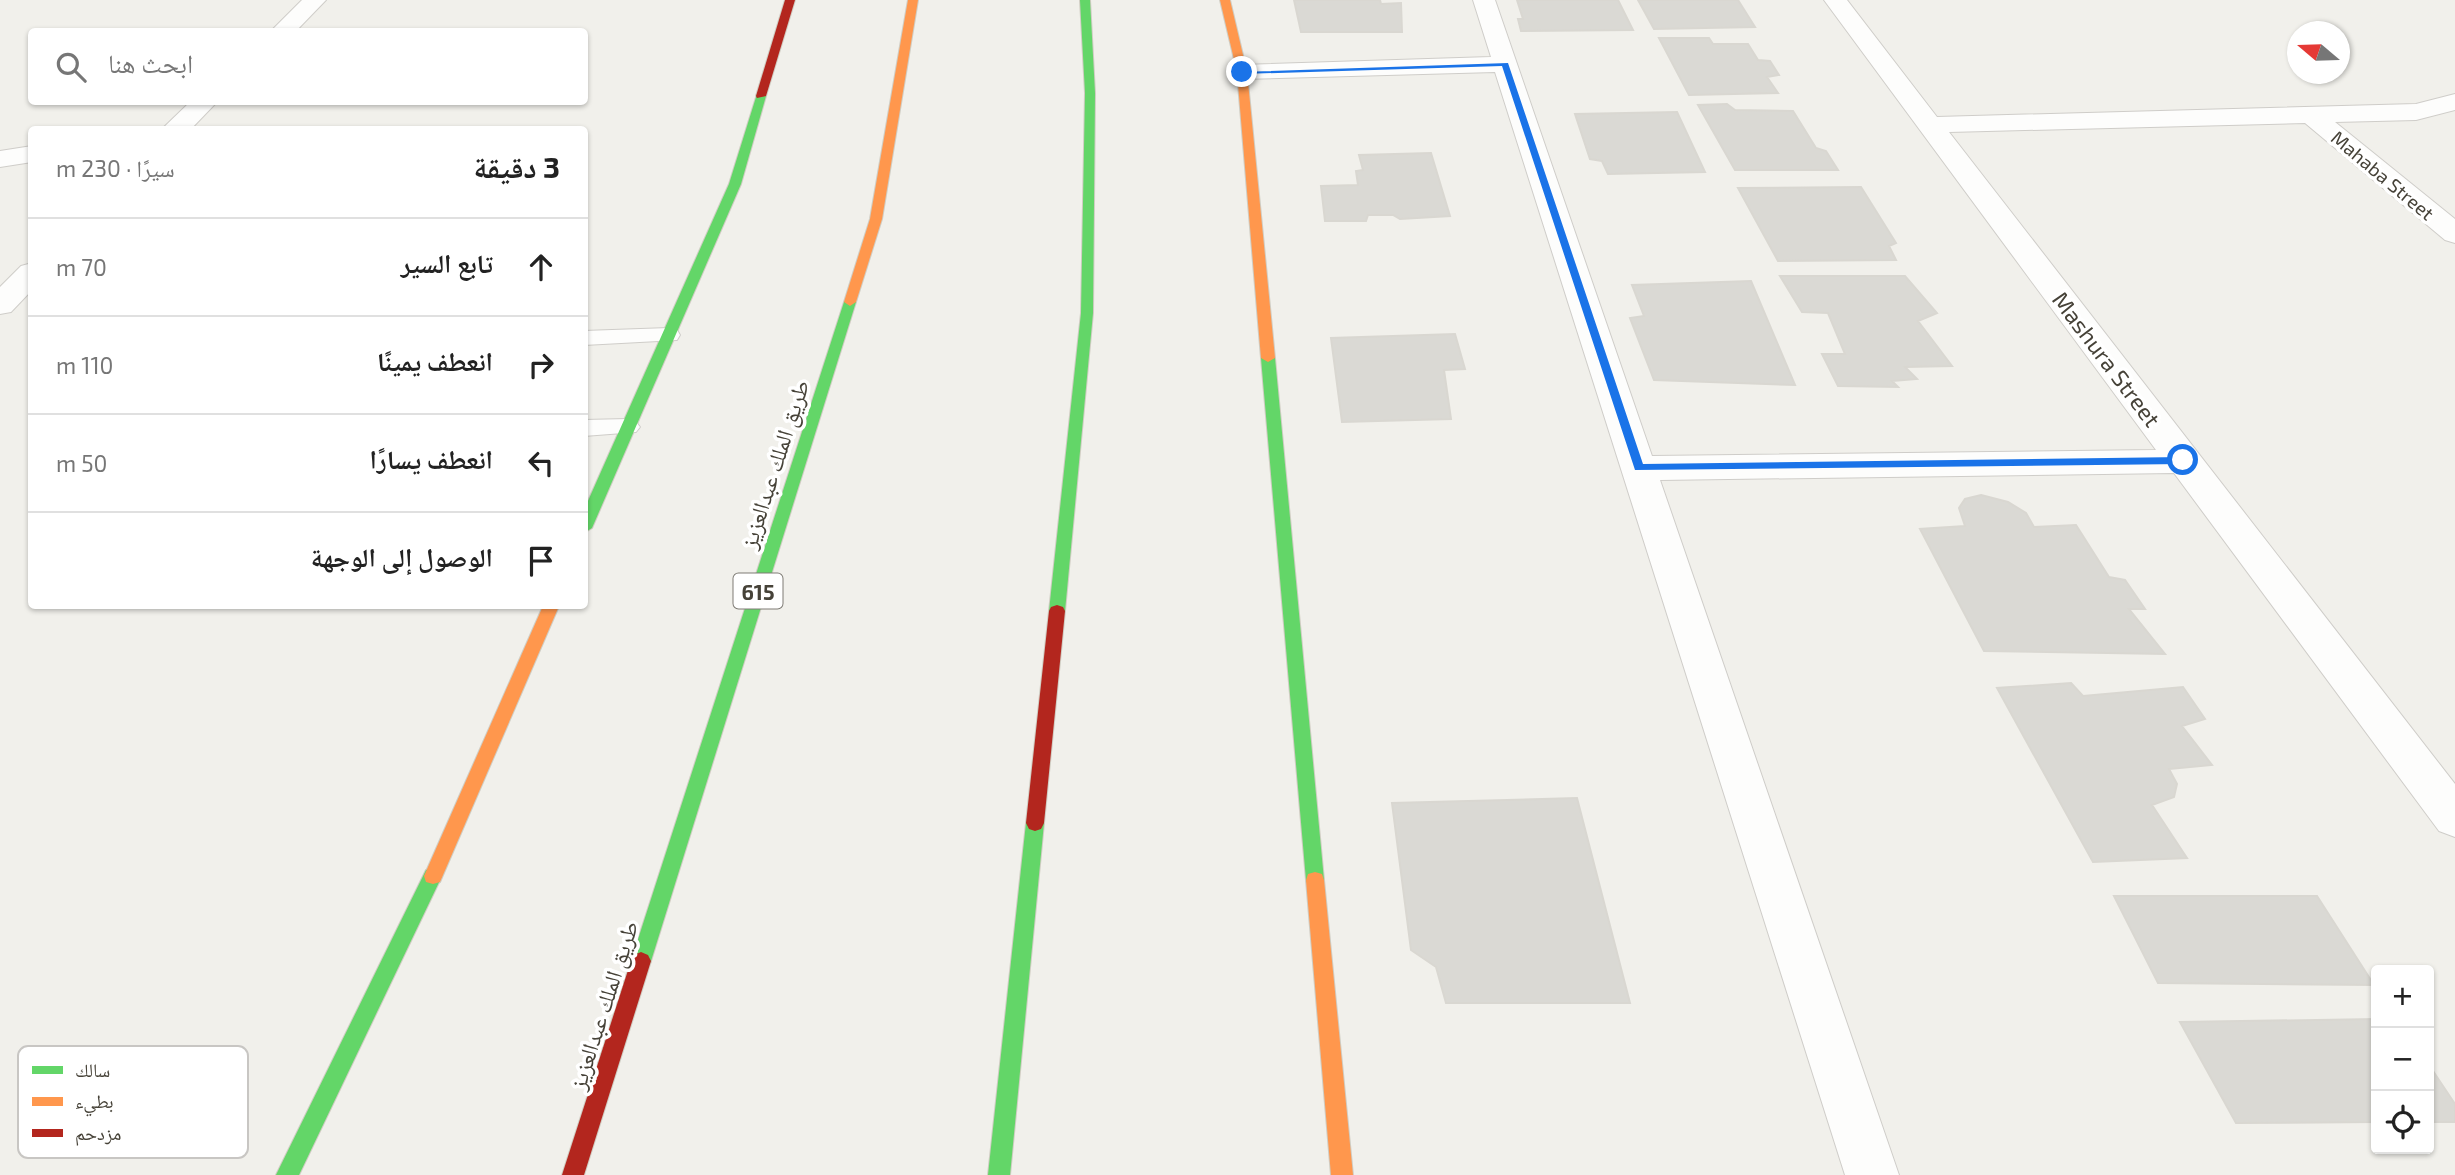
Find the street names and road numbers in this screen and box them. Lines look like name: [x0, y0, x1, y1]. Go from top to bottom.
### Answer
street label: Mahaba Street: [2327, 125, 2439, 225]
street label: Mashura Street: [2047, 286, 2167, 432]
street label: طريق الملك عبدالعزيز: [733, 376, 815, 553]
road number: 615: [734, 574, 782, 608]
street label: طريق الملك عبدالعزيز: [562, 917, 644, 1094]

